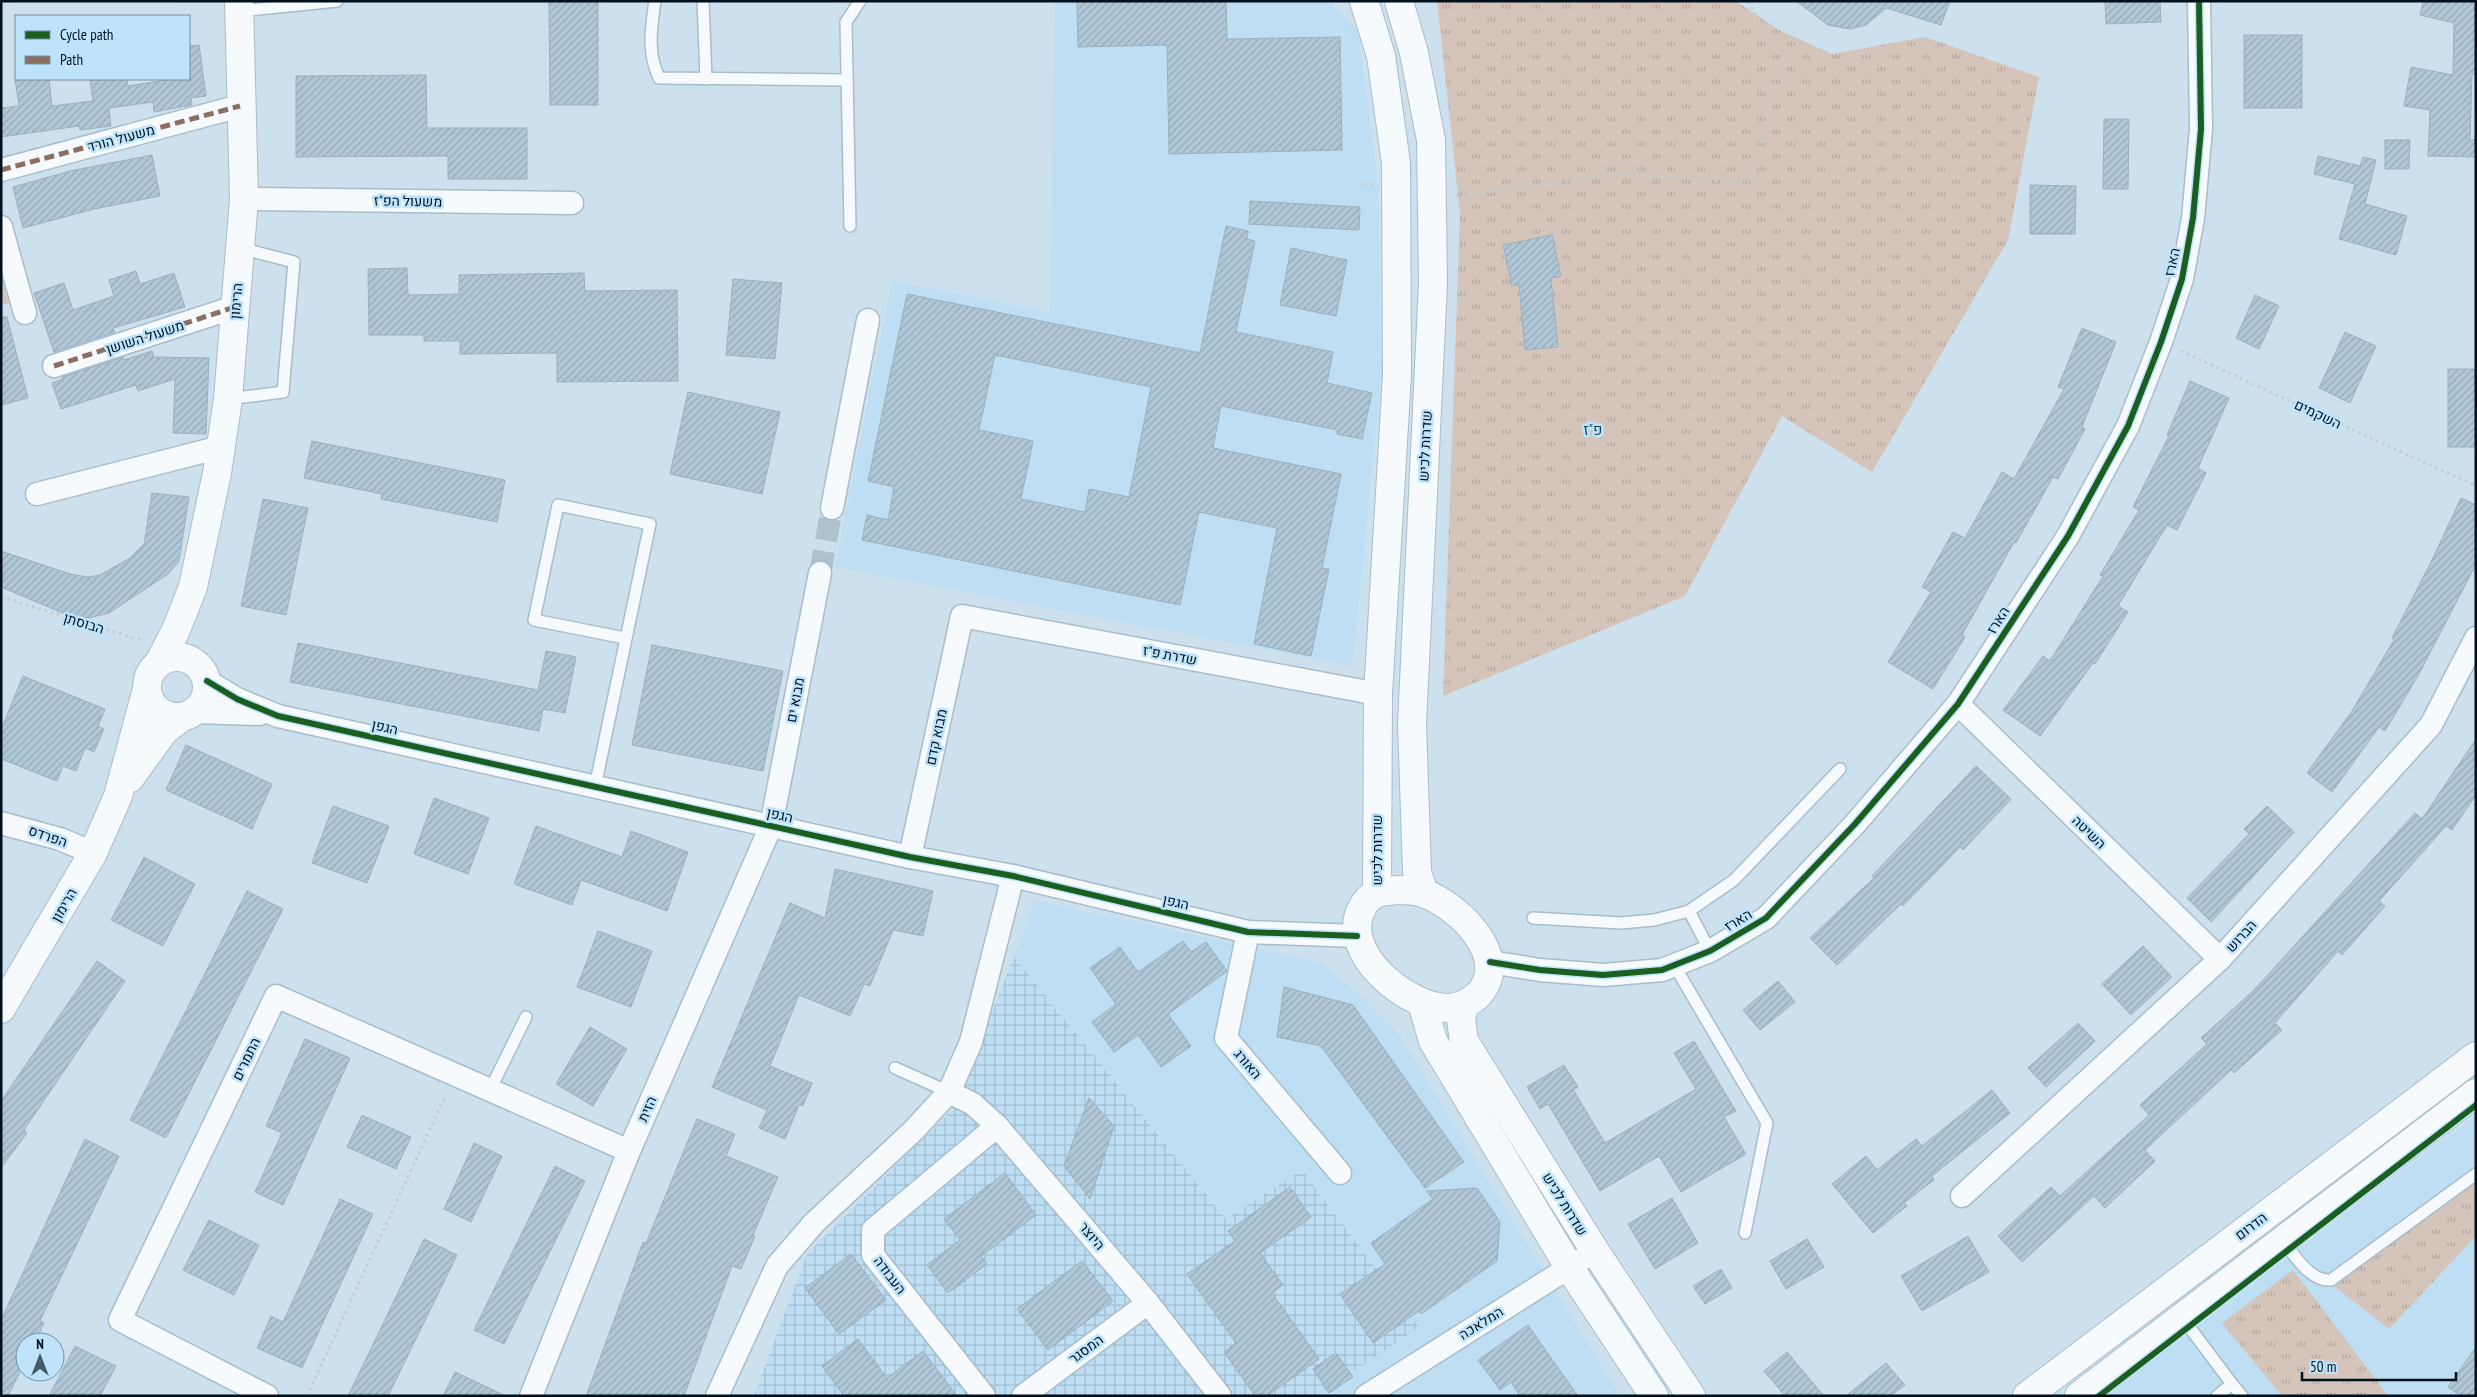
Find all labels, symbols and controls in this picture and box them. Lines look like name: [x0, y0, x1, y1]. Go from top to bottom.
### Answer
legend: [15, 15, 190, 80]
text: Cycle path: [60, 25, 113, 44]
text: Path: [60, 50, 83, 69]
street label: משעול הורד: [85, 120, 157, 156]
street label: משעול הפ"ז: [374, 191, 442, 211]
street label: הארז: [2160, 246, 2184, 278]
street label: הרימון: [225, 282, 247, 320]
street label: משעול השושן: [104, 316, 186, 358]
street label: השקמים: [2292, 395, 2344, 433]
street label: שדרות לכיש: [1414, 410, 1436, 482]
district label: פ"ז: [1584, 420, 1603, 439]
street label: הארז: [1983, 603, 2013, 637]
street label: הבוסתן: [62, 608, 106, 638]
street label: שדרת פ"ז: [1141, 641, 1199, 669]
street label: מבוא ים: [782, 676, 808, 724]
street label: מבוא קדם: [921, 707, 951, 767]
street label: הגפן: [370, 715, 400, 739]
street label: הגפן: [765, 803, 795, 827]
street label: השיטה: [2068, 811, 2110, 853]
street label: שדרות לכיש: [1368, 814, 1386, 886]
street label: הפרדס: [26, 821, 70, 851]
street label: הרימון: [47, 885, 81, 925]
street label: הגפן: [1161, 890, 1191, 914]
street label: הארז: [1721, 905, 1755, 935]
street label: הברוש: [2222, 916, 2260, 956]
street label: התמרים: [228, 1034, 264, 1084]
street label: האורג: [1230, 1045, 1266, 1083]
street label: הזית: [633, 1093, 661, 1125]
street label: שדרות לכיש: [1539, 1169, 1591, 1239]
street label: הדרום: [2231, 1208, 2271, 1244]
street label: היוצר: [1075, 1218, 1109, 1254]
street label: העבודה: [870, 1252, 910, 1298]
street label: המלאכה: [1455, 1302, 1507, 1344]
street label: המסגר: [1065, 1330, 1107, 1368]
north arrow: [15, 1332, 65, 1382]
text: N: [36, 1335, 44, 1353]
scale bar: [2302, 1350, 2456, 1382]
text: 50 m: [2310, 1357, 2336, 1376]

